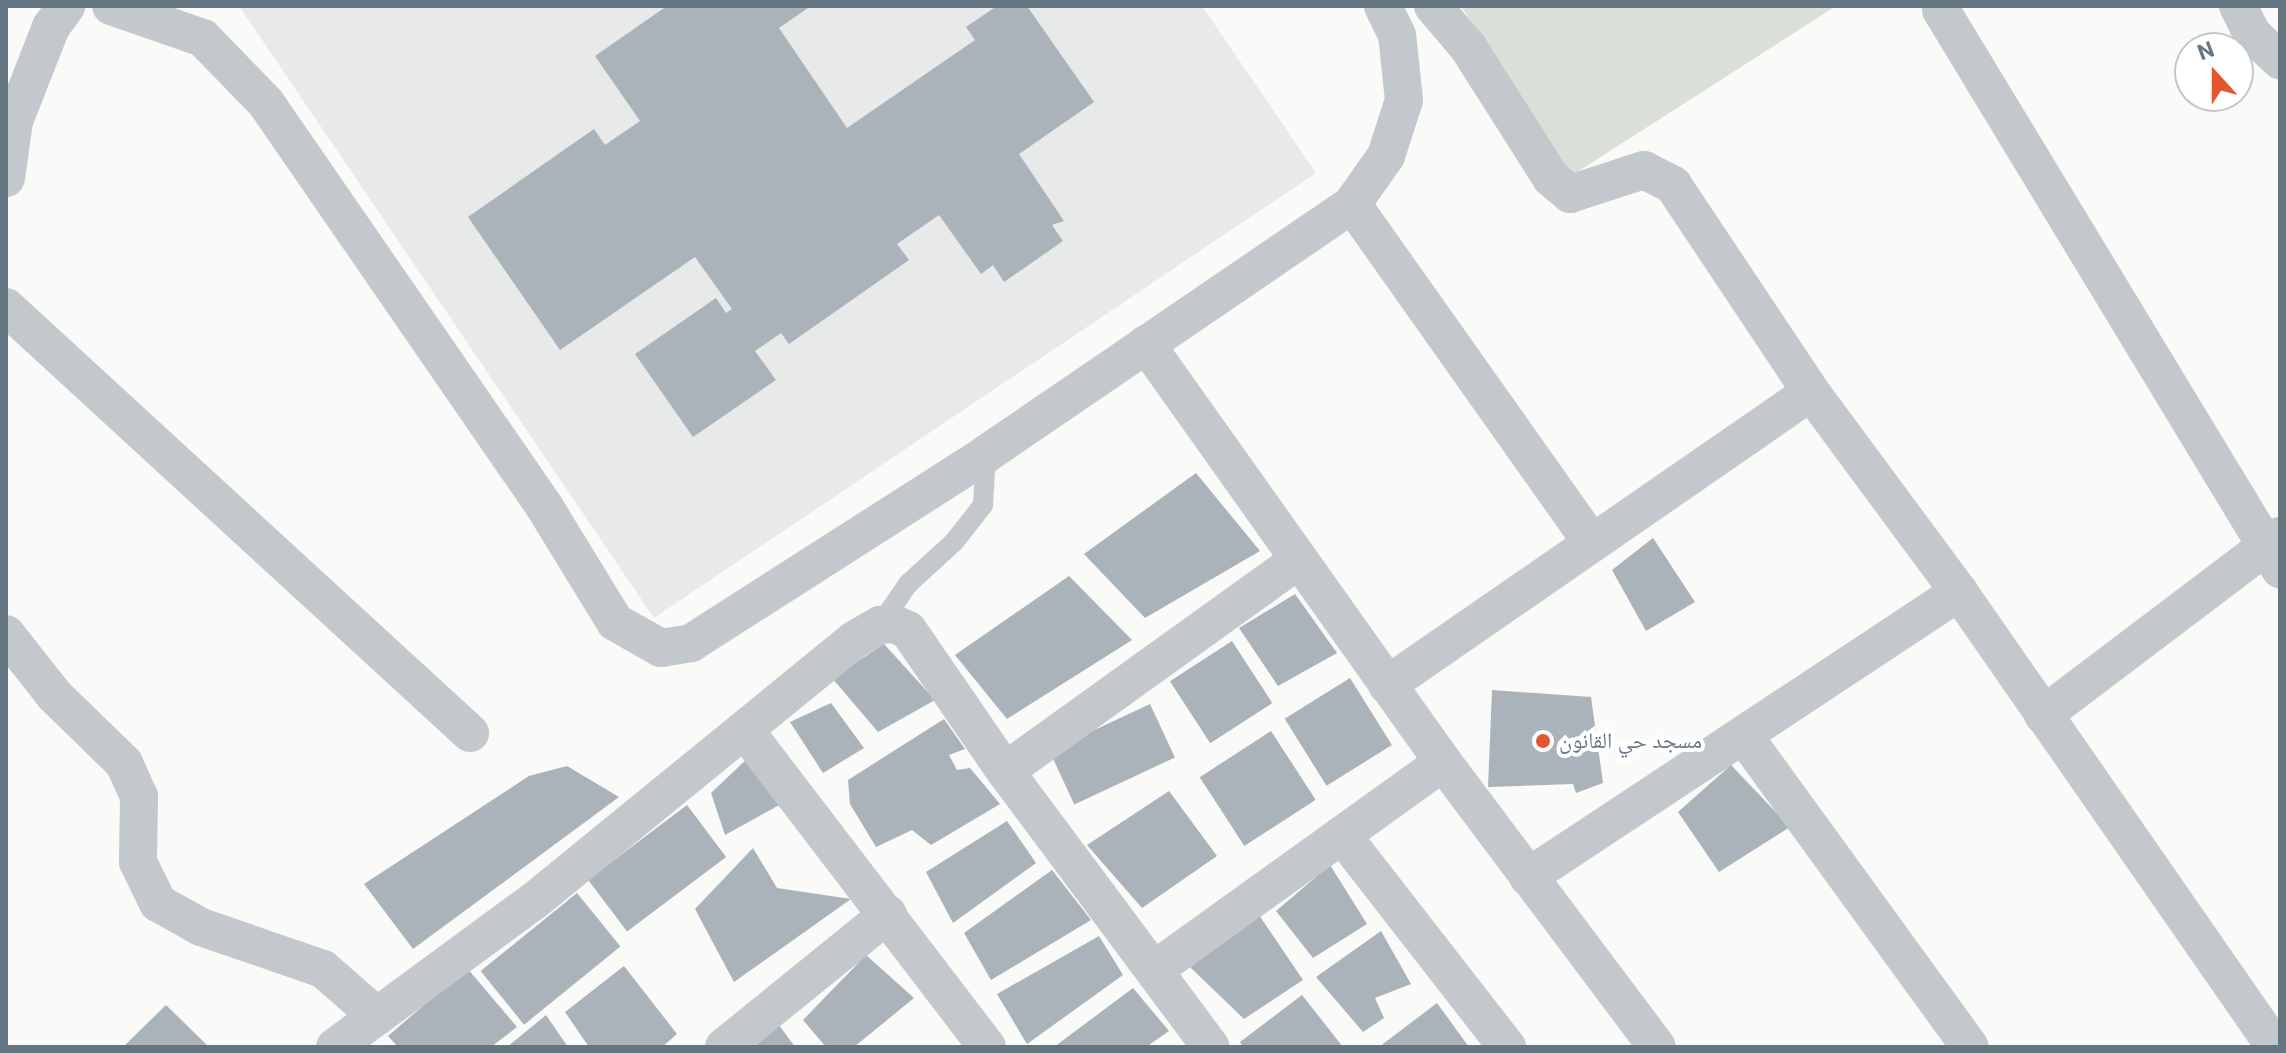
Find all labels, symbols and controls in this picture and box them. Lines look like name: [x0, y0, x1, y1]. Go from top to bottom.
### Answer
north arrow: [2174, 32, 2254, 112]
text: N: [2194, 37, 2218, 65]
place label: مسجد حي القانون: [1559, 728, 1702, 754]
marker: مسجد حي القانون: [1534, 732, 1552, 750]

